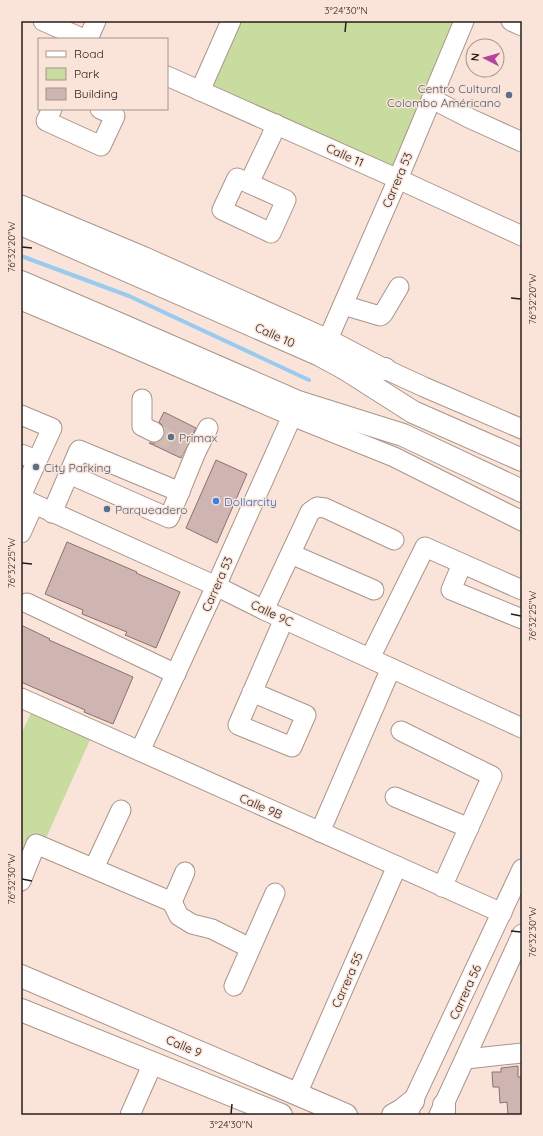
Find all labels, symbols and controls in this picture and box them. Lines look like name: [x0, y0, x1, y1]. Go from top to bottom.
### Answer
text: 3°24'30"N: [324, 4, 368, 17]
legend: [38, 38, 168, 110]
north arrow: [465, 38, 505, 78]
text: Road: [74, 46, 104, 61]
text: N: [468, 52, 482, 62]
text: Park: [74, 66, 99, 81]
place label: Centro Cultural Colombo Américano: [387, 81, 501, 110]
text: Building: [74, 86, 118, 101]
marker: Centro Cultural Colombo Américano: [504, 90, 514, 100]
street label: Calle 11: [324, 140, 366, 170]
street label: Carrera 53: [379, 150, 415, 210]
text: 76°32'20"W: [5, 221, 18, 273]
text: 76°32'20"W: [526, 273, 539, 325]
street label: Calle 10: [253, 320, 297, 350]
place label: Primax: [179, 430, 218, 445]
marker: Primax: [166, 432, 176, 442]
place label: City Parking: [44, 460, 111, 475]
marker: City Parking: [31, 462, 41, 472]
place label: Dollarcity: [224, 494, 277, 509]
marker: Dollarcity: [211, 496, 221, 506]
place label: Parqueadero: [115, 502, 188, 517]
marker: Parqueadero: [102, 504, 112, 514]
text: 76°32'25"W: [5, 537, 18, 588]
street label: Carrera 53: [198, 554, 236, 614]
text: 76°32'25"W: [526, 590, 539, 641]
street label: Calle 9C: [248, 597, 296, 629]
street label: Calle 9B: [237, 790, 285, 822]
text: 76°32'30"W: [5, 853, 18, 904]
text: 76°32'30"W: [526, 906, 539, 957]
street label: Carrera 55: [328, 950, 366, 1010]
street label: Carrera 56: [446, 962, 484, 1022]
street label: Calle 9: [164, 1032, 204, 1060]
text: 3°24'30"N: [209, 1118, 253, 1131]

